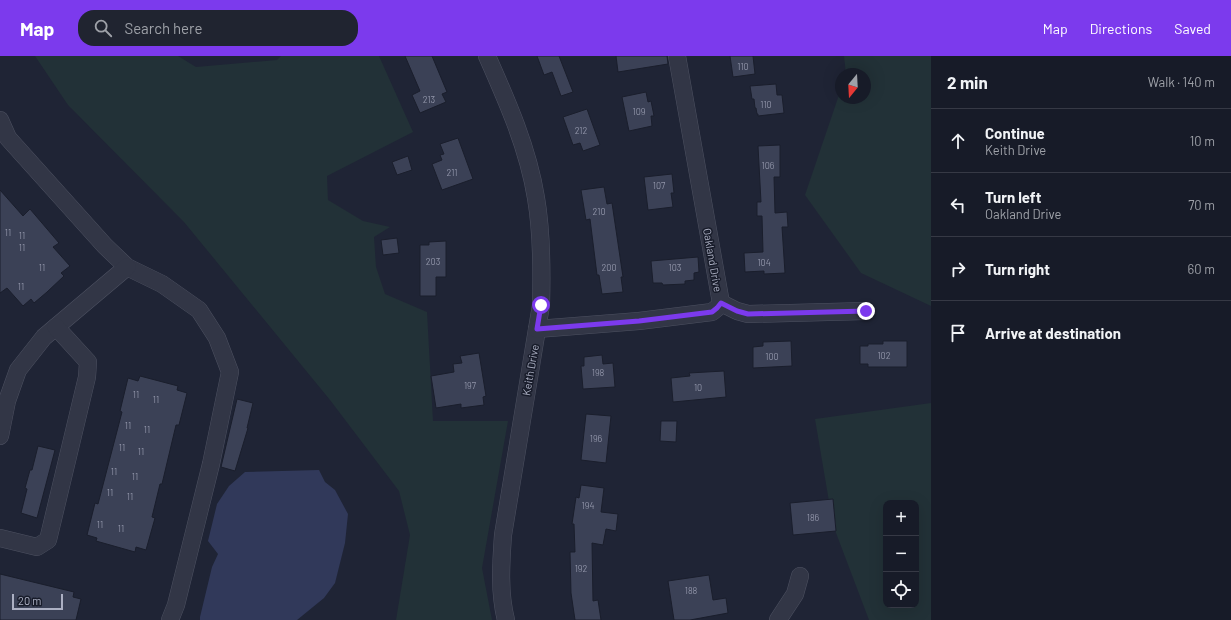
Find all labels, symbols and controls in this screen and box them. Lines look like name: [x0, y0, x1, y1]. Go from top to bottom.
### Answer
search box: [78, 10, 358, 46]
text: Map: [20, 17, 54, 40]
icon: search: [92, 17, 114, 39]
text: Search here: [124, 19, 202, 37]
text: Map: [1043, 20, 1068, 37]
text: Directions: [1090, 20, 1152, 37]
text: Saved: [1174, 20, 1211, 37]
house number: 110: [737, 61, 749, 72]
north arrow: [835, 68, 871, 104]
text: 2 min: [947, 72, 988, 92]
text: Walk · 140 m: [1148, 74, 1215, 90]
house number: 213: [423, 94, 436, 105]
house number: 110: [760, 99, 772, 110]
house number: 109: [633, 106, 646, 117]
text: Continue: [985, 124, 1045, 142]
house number: 212: [575, 125, 588, 136]
icon: ahead: [947, 130, 969, 152]
text: 10 m: [1190, 133, 1215, 149]
text: Keith Drive: [985, 142, 1046, 158]
house number: 106: [762, 160, 775, 171]
house number: 211: [446, 167, 458, 178]
house number: 107: [653, 180, 666, 191]
text: Turn left: [985, 188, 1041, 206]
icon: left: [947, 194, 969, 216]
text: 70 m: [1188, 197, 1215, 213]
house number: 210: [593, 206, 605, 217]
text: Oakland Drive: [985, 206, 1061, 222]
house number: 11: [5, 227, 11, 238]
street label: Oakland Drive: [701, 227, 725, 293]
house number: 11: [19, 230, 25, 241]
house number: 11: [19, 242, 25, 253]
house number: 203: [426, 256, 441, 267]
house number: 104: [757, 257, 771, 268]
icon: right: [947, 258, 969, 280]
text: Turn right: [985, 260, 1050, 278]
text: 60 m: [1188, 261, 1215, 277]
house number: 11: [39, 262, 45, 273]
house number: 200: [602, 262, 617, 273]
house number: 103: [669, 262, 682, 273]
house number: 11: [18, 281, 24, 292]
route start: [532, 296, 550, 314]
route end: [857, 302, 875, 320]
icon: arrive: [947, 322, 969, 344]
text: Arrive at destination: [985, 324, 1121, 342]
street label: Keith Drive: [519, 343, 541, 397]
house number: 102: [877, 350, 891, 361]
house number: 100: [765, 351, 779, 362]
house number: 198: [592, 367, 605, 378]
house number: 197: [464, 380, 477, 391]
house number: 10: [694, 382, 702, 393]
house number: 11: [133, 389, 139, 400]
house number: 11: [153, 394, 159, 405]
house number: 11: [125, 420, 131, 431]
house number: 11: [144, 424, 150, 435]
house number: 196: [590, 433, 603, 444]
house number: 11: [119, 442, 125, 453]
house number: 11: [138, 446, 144, 457]
house number: 11: [111, 466, 117, 477]
house number: 11: [132, 471, 138, 482]
house number: 11: [107, 487, 113, 498]
house number: 11: [127, 491, 133, 502]
house number: 194: [582, 500, 594, 511]
map controls: [883, 500, 919, 608]
button: +: [883, 500, 919, 536]
house number: 186: [807, 512, 820, 523]
house number: 11: [97, 519, 103, 530]
house number: 11: [118, 523, 124, 534]
button: −: [883, 536, 919, 572]
house number: 192: [575, 563, 588, 574]
button: locate: [883, 572, 919, 608]
house number: 188: [685, 585, 698, 596]
scale bar: [12, 592, 63, 611]
text: 20 m: [18, 594, 41, 607]

